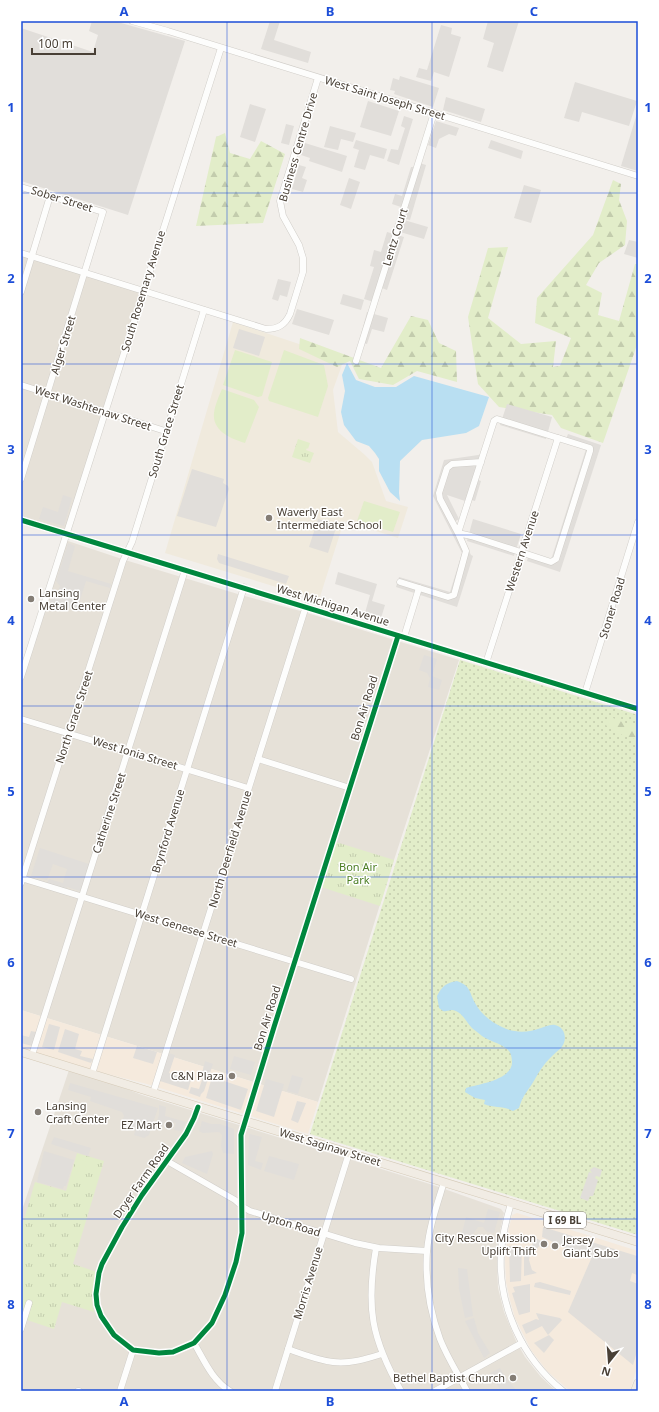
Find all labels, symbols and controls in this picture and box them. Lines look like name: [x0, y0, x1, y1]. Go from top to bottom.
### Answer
text: A: [120, 2, 129, 20]
text: B: [326, 2, 334, 20]
text: C: [530, 2, 538, 20]
scale bar: [32, 30, 95, 56]
text: 100 m: [38, 35, 73, 52]
street label: West Saint Joseph Street: [323, 72, 447, 123]
street label: Business Centre Drive: [275, 90, 320, 203]
text: 1: [7, 98, 15, 116]
text: 1: [644, 98, 652, 116]
street label: Sober Street: [29, 182, 95, 215]
street label: Lentz Court: [379, 206, 410, 268]
street label: South Rosemary Avenue: [117, 228, 168, 353]
text: 2: [7, 269, 15, 287]
text: 2: [644, 269, 652, 287]
street label: Alger Street: [46, 313, 79, 376]
street label: West Washtenaw Street: [33, 382, 153, 434]
street label: South Grace Street: [144, 382, 187, 479]
text: 3: [7, 440, 15, 458]
text: 3: [644, 440, 652, 458]
place label: Waverly East Intermediate School: [277, 504, 382, 532]
street label: Western Avenue: [501, 508, 542, 593]
marker: Waverly East Intermediate School: [264, 513, 274, 523]
street label: Stoner Road: [595, 575, 628, 640]
street label: West Michigan Avenue: [275, 580, 391, 629]
place label: Lansing Metal Center: [39, 585, 106, 613]
marker: Lansing Metal Center: [26, 594, 36, 604]
text: 4: [7, 611, 15, 629]
text: 4: [644, 611, 652, 629]
street label: North Grace Street: [51, 668, 96, 765]
street label: Bon Air Road: [347, 674, 381, 742]
street label: West Ionia Street: [91, 732, 179, 773]
street label: Catherine Street: [88, 771, 129, 855]
text: 5: [7, 782, 15, 800]
text: 5: [644, 782, 652, 800]
street label: Brynford Avenue: [148, 787, 187, 875]
street label: North Deerfield Avenue: [205, 788, 255, 909]
park label: Bon Air Park: [339, 859, 377, 887]
street label: West Genesee Street: [133, 905, 239, 950]
text: 6: [7, 953, 15, 971]
text: 6: [644, 953, 652, 971]
street label: Bon Air Road: [250, 984, 284, 1052]
place label: C&N Plaza: [171, 1068, 224, 1083]
marker: C&N Plaza: [227, 1071, 237, 1081]
place label: Lansing Craft Center: [46, 1098, 109, 1126]
marker: Lansing Craft Center: [33, 1107, 43, 1117]
place label: EZ Mart: [121, 1117, 161, 1132]
marker: EZ Mart: [164, 1120, 174, 1130]
text: 7: [7, 1124, 15, 1142]
street label: West Saginaw Street: [278, 1124, 383, 1169]
text: 7: [644, 1124, 652, 1142]
street label: Dryer Farm Road: [109, 1140, 172, 1221]
street label: Upton Road: [260, 1207, 323, 1240]
road number: I 69 BL: [544, 1212, 586, 1228]
place label: City Rescue Mission Uplift Thift: [435, 1230, 536, 1258]
place label: Jersey Giant Subs: [562, 1232, 619, 1260]
marker: City Rescue Mission Uplift Thift: [539, 1239, 549, 1249]
marker: Jersey Giant Subs: [550, 1241, 560, 1251]
street label: Morris Avenue: [289, 1245, 326, 1321]
text: 8: [7, 1295, 15, 1313]
text: 8: [644, 1295, 652, 1313]
north arrow: [589, 1342, 629, 1382]
text: N: [599, 1364, 612, 1381]
place label: Bethel Baptist Church: [393, 1370, 505, 1385]
marker: Bethel Baptist Church: [508, 1373, 518, 1383]
text: A: [120, 1392, 129, 1410]
text: B: [326, 1392, 334, 1410]
text: C: [530, 1392, 538, 1410]

